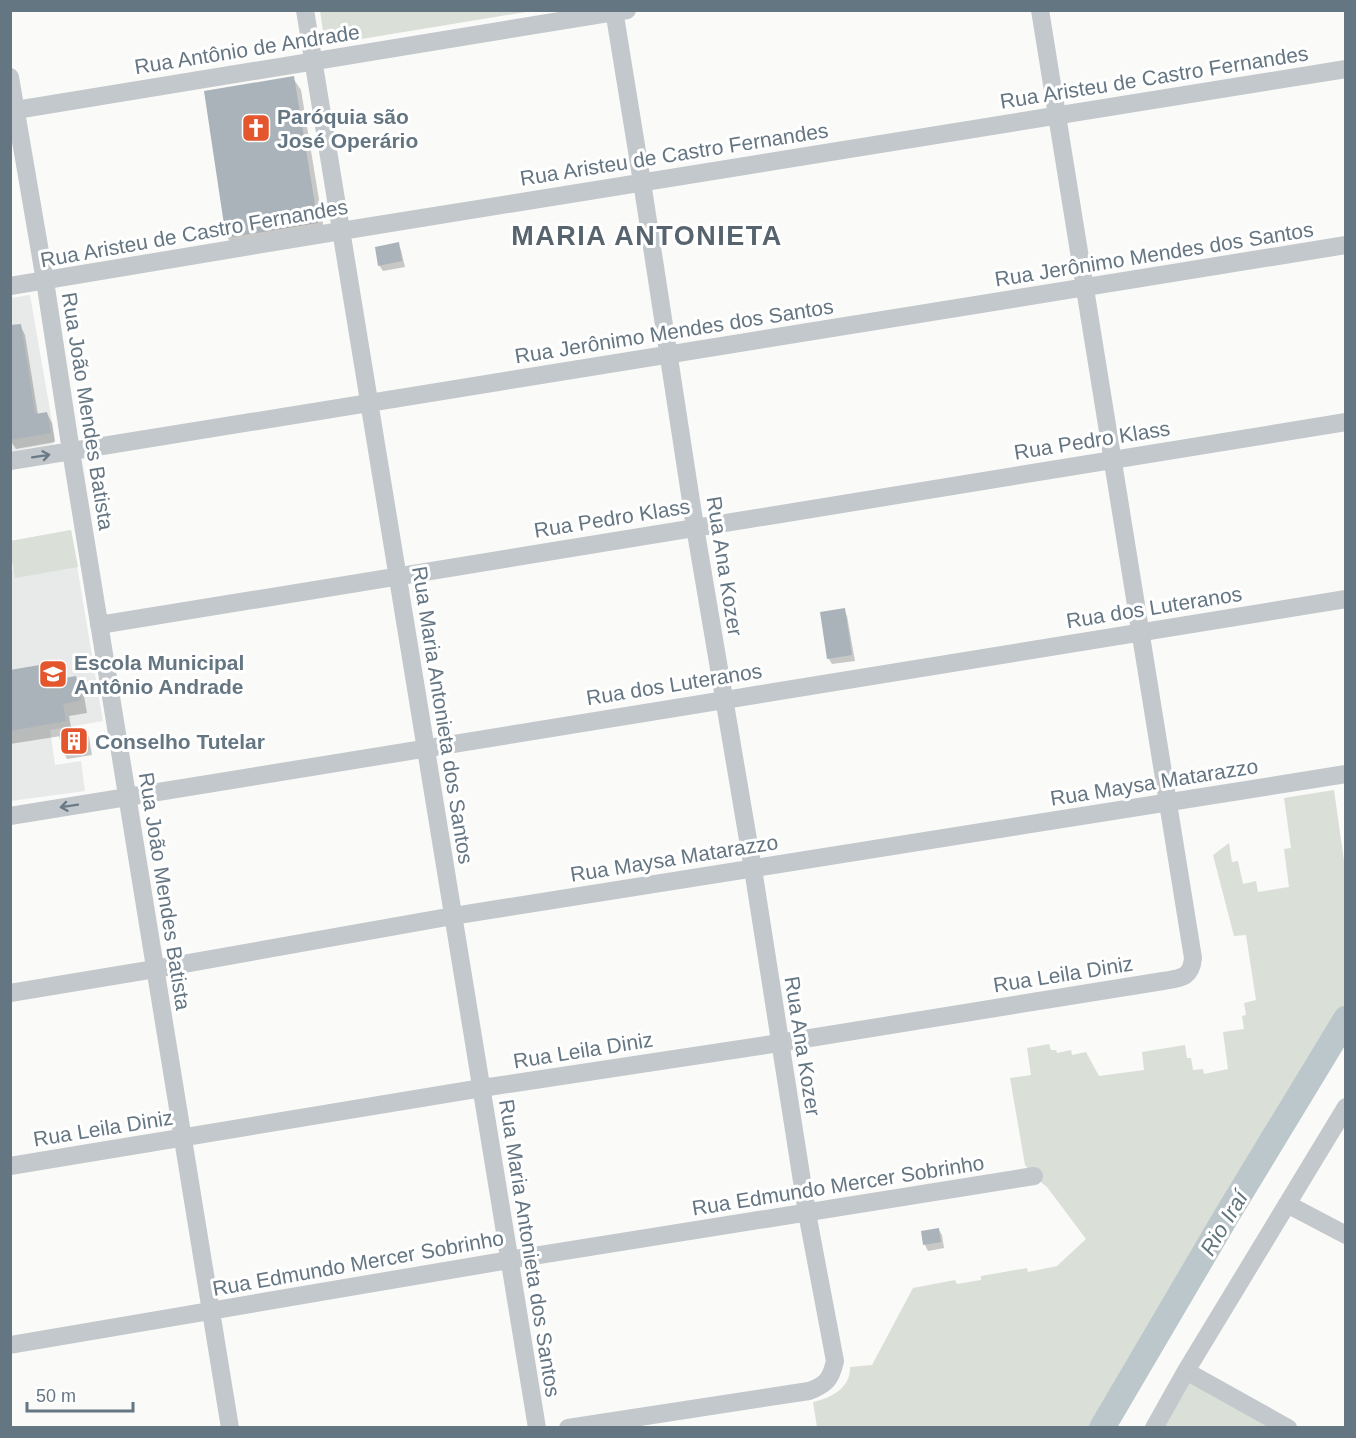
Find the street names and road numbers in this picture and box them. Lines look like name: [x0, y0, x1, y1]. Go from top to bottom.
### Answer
street label: Rua Antônio de Andrade: [133, 20, 361, 78]
street label: Rua Aristeu de Castro Fernandes: [998, 41, 1310, 113]
street label: Rua Aristeu de Castro Fernandes: [518, 118, 830, 190]
street label: Rua Aristeu de Castro Fernandes: [39, 195, 349, 271]
street label: Rua Jerônimo Mendes dos Santos: [993, 217, 1315, 291]
street label: Rua João Mendes Batista: [58, 290, 118, 532]
street label: Rua Jerônimo Mendes dos Santos: [513, 294, 835, 368]
street label: Rua Pedro Klass: [1012, 416, 1172, 464]
street label: Rua Pedro Klass: [532, 494, 692, 542]
street label: Rua Ana Kozer: [703, 494, 747, 638]
street label: Rua Maria Antonieta dos Santos: [408, 564, 478, 866]
street label: Rua dos Luteranos: [1065, 582, 1243, 632]
street label: Rua dos Luteranos: [585, 659, 763, 709]
street label: Rua Maysa Matarazzo: [1048, 754, 1260, 810]
street label: Rua João Mendes Batista: [135, 770, 195, 1012]
street label: Rua Maysa Matarazzo: [568, 830, 780, 886]
street label: Rua Leila Diniz: [991, 952, 1135, 996]
street label: Rua Ana Kozer: [781, 974, 825, 1118]
street label: Rua Leila Diniz: [511, 1028, 655, 1072]
street label: Rua Maria Antonieta dos Santos: [495, 1097, 565, 1399]
street label: Rua Leila Diniz: [31, 1106, 175, 1150]
street label: Rua Edmundo Mercer Sobrinho: [690, 1151, 986, 1219]
street label: Rua Edmundo Mercer Sobrinho: [211, 1226, 505, 1300]

